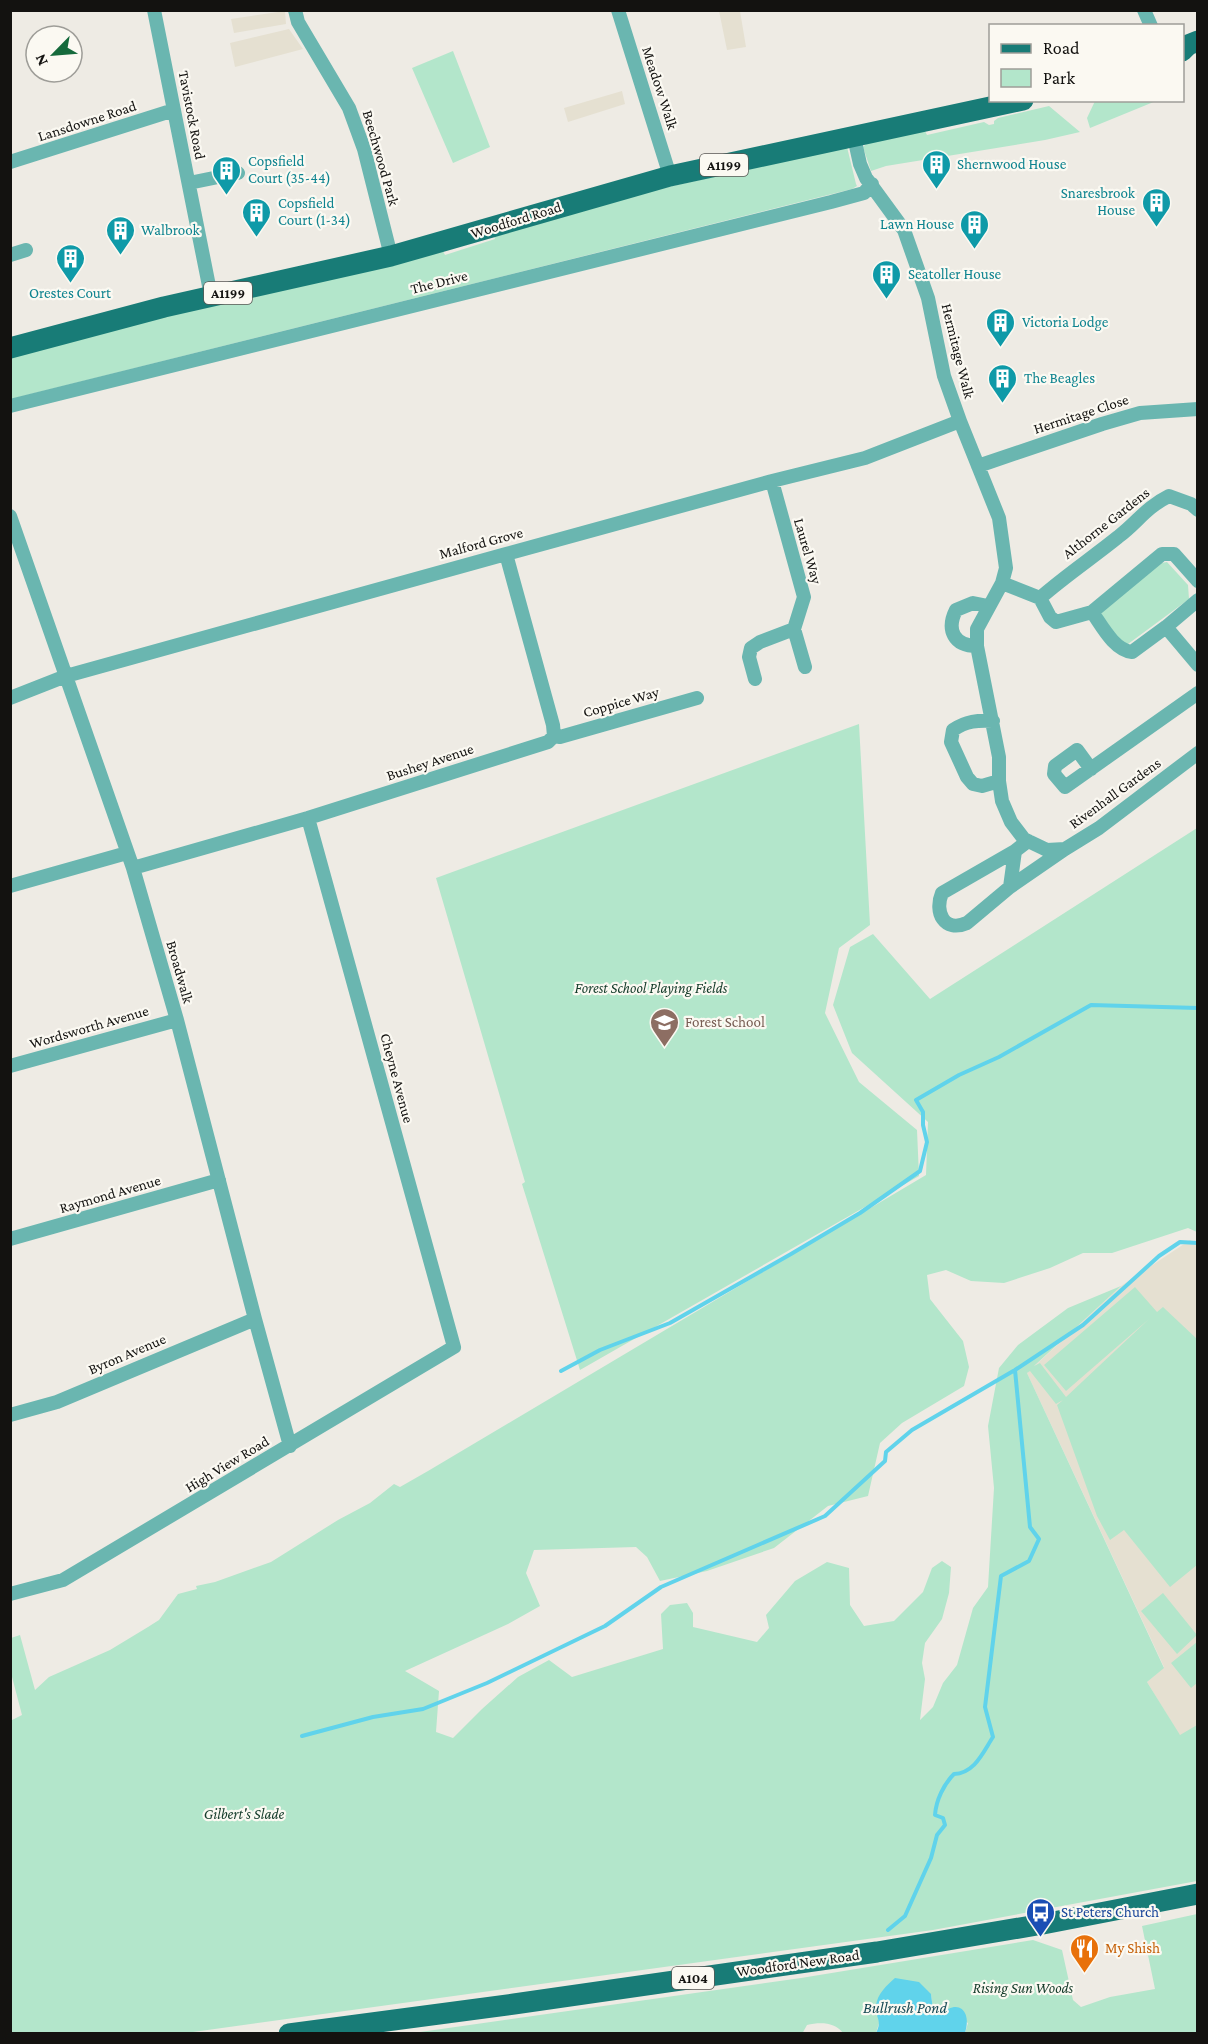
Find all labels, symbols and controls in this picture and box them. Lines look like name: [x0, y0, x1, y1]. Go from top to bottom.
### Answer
north arrow: [24, 24, 84, 84]
legend: [989, 24, 1184, 102]
text: Road: [1043, 38, 1080, 58]
street label: Meadow Walk: [639, 44, 681, 132]
text: N: [31, 52, 51, 69]
text: Park: [1043, 68, 1075, 88]
street label: Tavistock Road: [176, 69, 208, 161]
street label: Lansdowne Road: [36, 98, 138, 144]
street label: Beechwood Park: [360, 108, 403, 208]
building icon: Shernwood House: [920, 148, 952, 190]
place label: Copsfield Court (35-44): [248, 153, 331, 187]
building icon: Copsfield Court (35-44): [211, 154, 243, 196]
road number: A1199: [700, 154, 748, 176]
place label: Shernwood House: [957, 156, 1067, 172]
place label: Snaresbrook House: [1061, 185, 1136, 218]
building icon: Snaresbrook House: [1140, 186, 1172, 228]
place label: Copsfield Court (1-34): [278, 195, 351, 229]
building icon: Copsfield Court (1-34): [241, 196, 273, 238]
street label: Woodford Road: [469, 199, 563, 241]
building icon: Lawn House: [959, 208, 991, 250]
building icon: Walbrook: [104, 214, 136, 256]
place label: Lawn House: [880, 216, 954, 232]
place label: Walbrook: [141, 222, 201, 238]
building icon: Orestes Court: [54, 242, 86, 284]
building icon: Seatoller House: [871, 258, 903, 300]
place label: Seatoller House: [908, 266, 1002, 282]
street label: The Drive: [409, 267, 470, 297]
road number: A1199: [204, 282, 252, 304]
place label: Orestes Court: [29, 285, 112, 301]
street label: Hermitage Walk: [937, 302, 978, 401]
building icon: Victoria Lodge: [985, 306, 1017, 348]
place label: Victoria Lodge: [1022, 314, 1109, 331]
building icon: The Beagles: [987, 362, 1019, 404]
place label: The Beagles: [1024, 370, 1095, 387]
street label: Hermitage Close: [1032, 391, 1131, 438]
street label: Althorne Gardens: [1059, 484, 1153, 562]
street label: Laurel Way: [790, 516, 825, 586]
street label: Malford Grove: [437, 524, 525, 562]
street label: Coppice Way: [581, 683, 661, 721]
street label: Bushey Avenue: [384, 740, 476, 785]
street label: Rivenhall Gardens: [1066, 754, 1164, 832]
street label: Broadwalk: [163, 939, 197, 1006]
park label: Forest School Playing Fields: [575, 980, 728, 997]
street label: Wordsworth Avenue: [28, 1002, 151, 1052]
school or university icon: Forest School: [648, 1006, 680, 1048]
place label: Forest School: [685, 1014, 765, 1030]
street label: Cheyne Avenue: [376, 1031, 417, 1125]
street label: Raymond Avenue: [58, 1172, 163, 1217]
street label: Byron Avenue: [86, 1330, 169, 1378]
street label: High View Road: [182, 1433, 272, 1496]
park label: Gilbert's Slade: [204, 1806, 285, 1822]
bus stop icon: St Peters Church: [1024, 1896, 1056, 1938]
place label: St Peters Church: [1061, 1904, 1159, 1920]
restaurant icon: My Shish: [1068, 1932, 1100, 1974]
place label: My Shish: [1105, 1940, 1160, 1957]
street label: Woodford New Road: [735, 1946, 861, 1980]
road number: A104: [672, 1967, 714, 1989]
park label: Rising Sun Woods: [973, 1980, 1074, 1997]
water label: Bullrush Pond: [863, 1999, 947, 2016]

